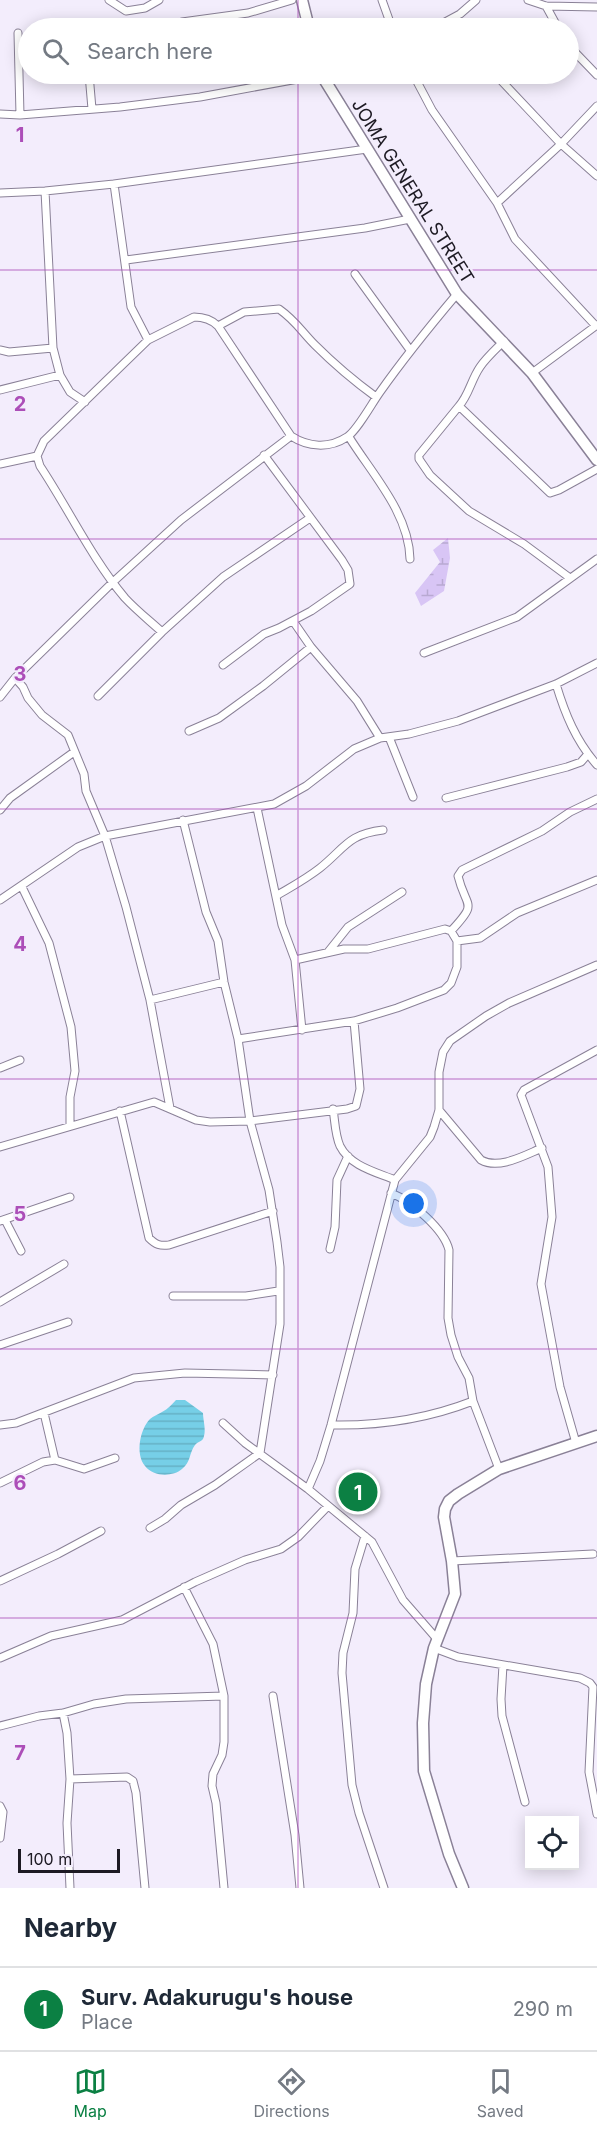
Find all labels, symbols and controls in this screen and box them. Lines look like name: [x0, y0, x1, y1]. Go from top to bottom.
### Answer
search box: [18, 18, 579, 84]
icon: search: [39, 35, 72, 68]
text: Search here: [87, 38, 213, 64]
street label: JOMA GENERAL STREET: [347, 95, 479, 287]
text: 1: [16, 123, 24, 147]
text: 2: [14, 392, 26, 416]
text: 3: [14, 662, 26, 686]
text: 4: [13, 932, 27, 956]
your location: [399, 1189, 428, 1218]
text: 5: [14, 1202, 26, 1226]
pin: 1: [338, 1470, 378, 1514]
text: 6: [14, 1471, 27, 1495]
text: 7: [14, 1741, 26, 1765]
map controls: [525, 1816, 579, 1870]
button: locate: [525, 1816, 579, 1870]
scale bar: [18, 1846, 120, 1874]
text: 100 m: [27, 1849, 72, 1869]
text: Nearby: [24, 1912, 117, 1943]
text: Surv. Adakurugu's house: [81, 1984, 353, 2010]
text: 1: [39, 1997, 48, 2021]
text: 290 m: [513, 1997, 573, 2021]
text: Place: [81, 2010, 133, 2034]
tab: Map: [73, 2065, 107, 2121]
tab: Directions: [254, 2065, 330, 2121]
tab: Saved: [477, 2065, 524, 2121]

